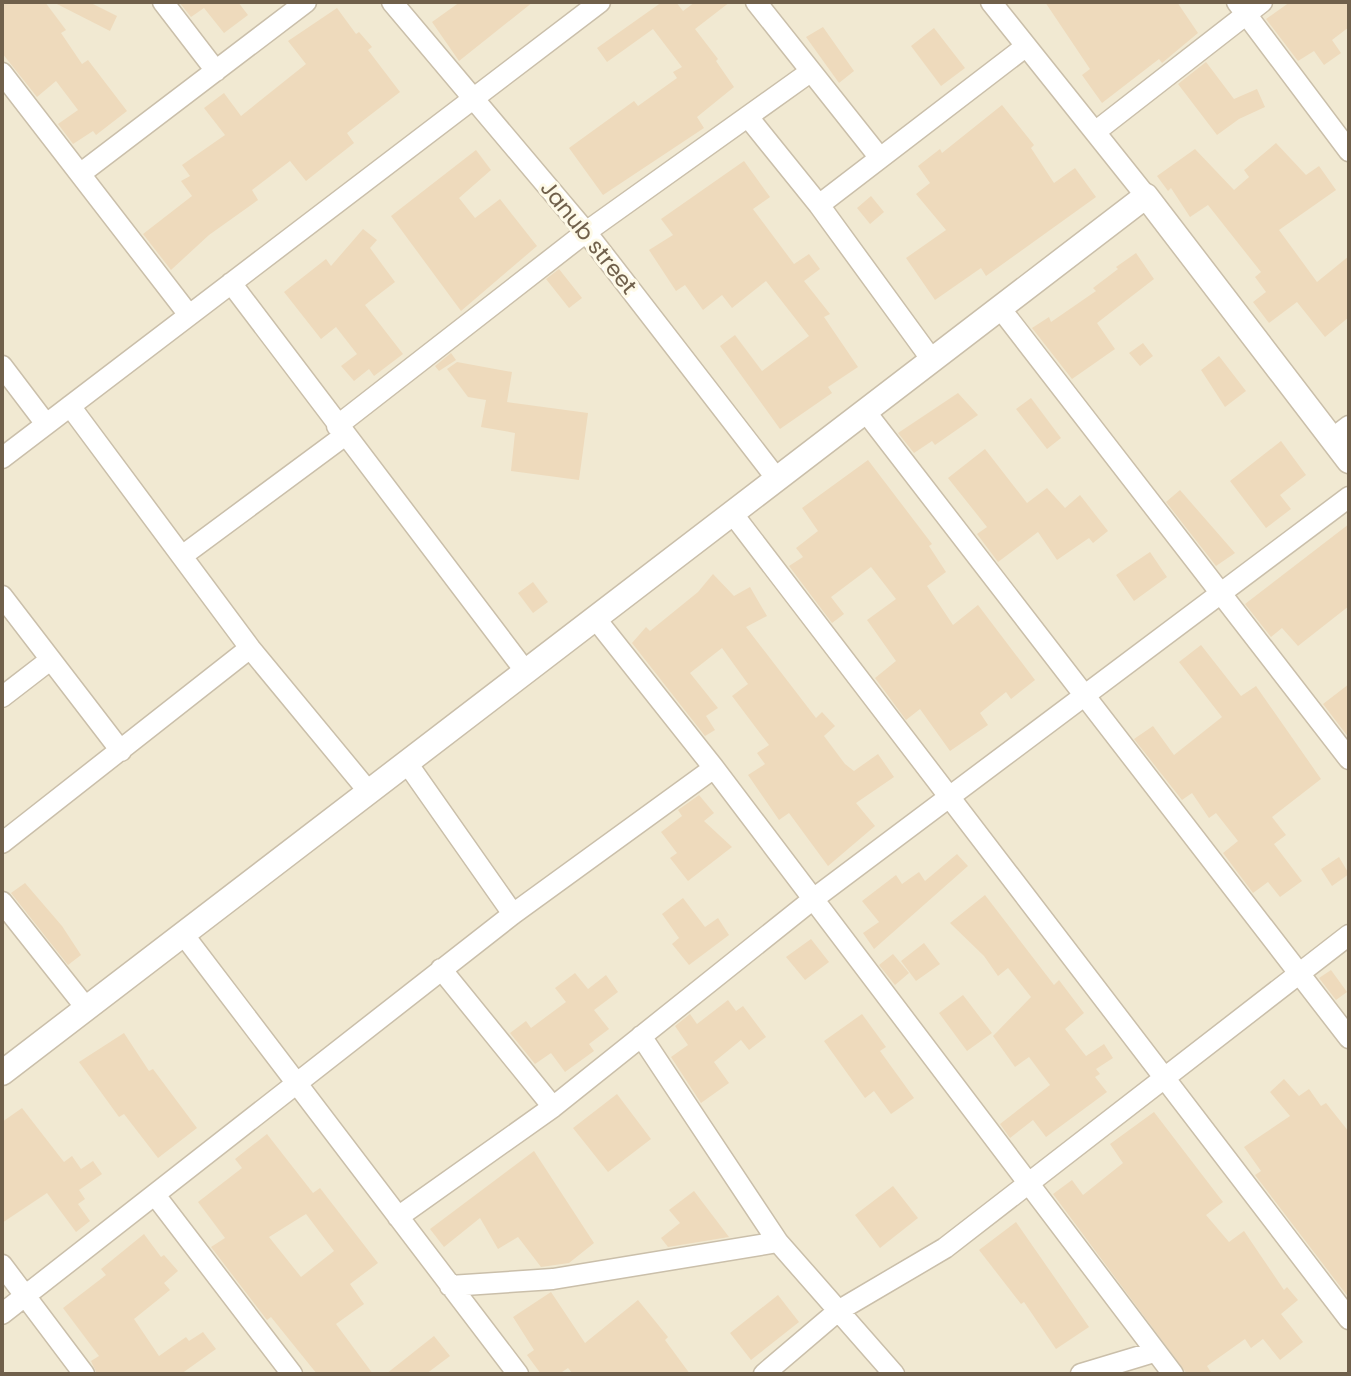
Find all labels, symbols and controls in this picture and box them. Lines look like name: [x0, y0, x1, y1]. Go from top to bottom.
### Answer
street label: Janub street: [533, 174, 644, 301]

